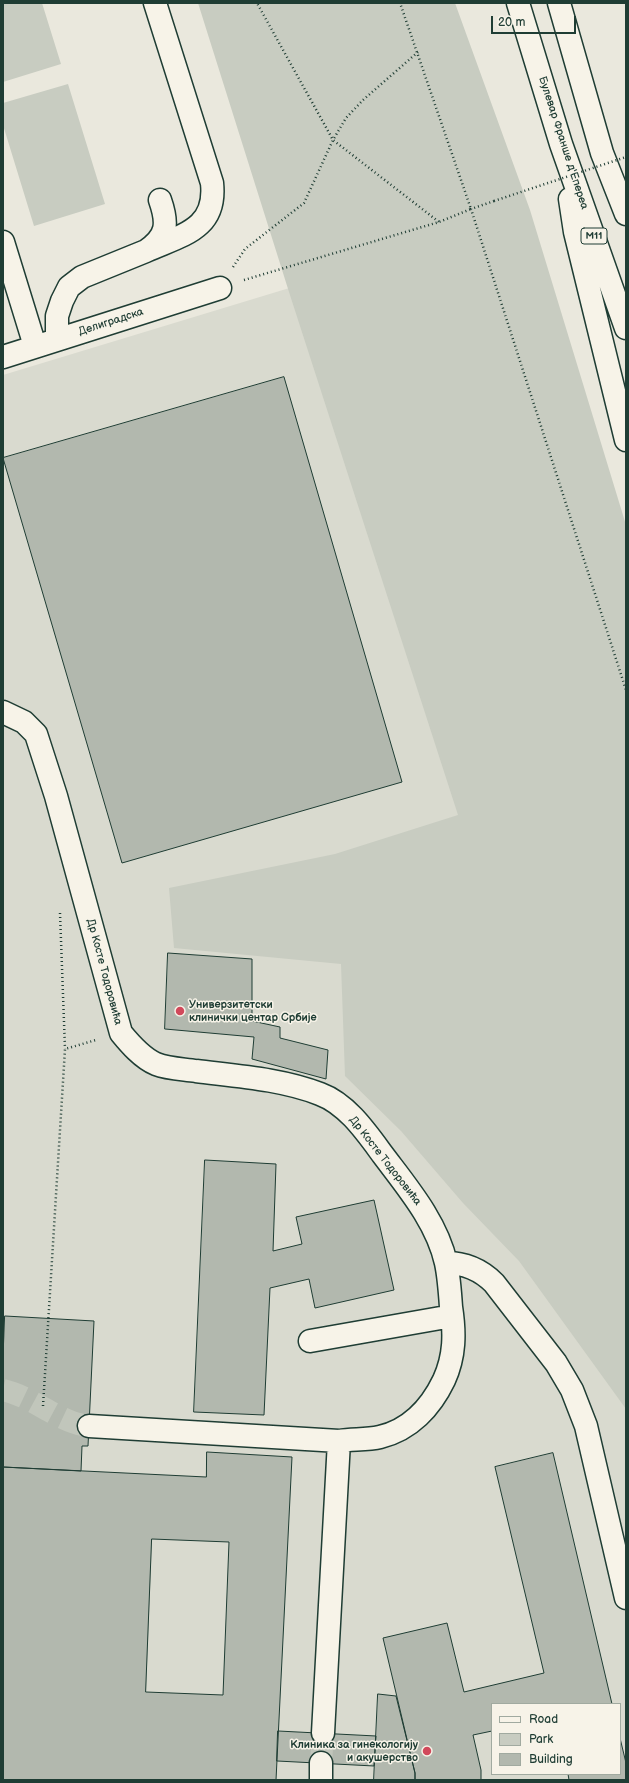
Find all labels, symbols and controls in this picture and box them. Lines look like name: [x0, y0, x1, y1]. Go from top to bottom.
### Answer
scale bar: [493, 8, 578, 34]
text: 20 m: [498, 15, 525, 30]
street label: Булевар Франше д'Епереа: [535, 75, 591, 211]
road number: M11: [581, 228, 607, 244]
street label: Делиградска: [77, 305, 145, 339]
street label: Др Косте Тодоровића: [83, 917, 125, 1027]
place label: Универзитетски клинички центар Србије: [189, 998, 317, 1024]
marker: Универзитетски клинички центар Србије: [174, 1005, 186, 1017]
street label: Др Косте Тодоровића: [346, 1114, 424, 1208]
legend: [491, 1703, 621, 1775]
text: Road: [529, 1712, 558, 1727]
text: Park: [529, 1732, 553, 1747]
place label: Клиника за гинекологију и акушерство: [290, 1738, 418, 1764]
marker: Клиника за гинекологију и акушерство: [421, 1745, 433, 1757]
text: Building: [529, 1752, 573, 1767]

